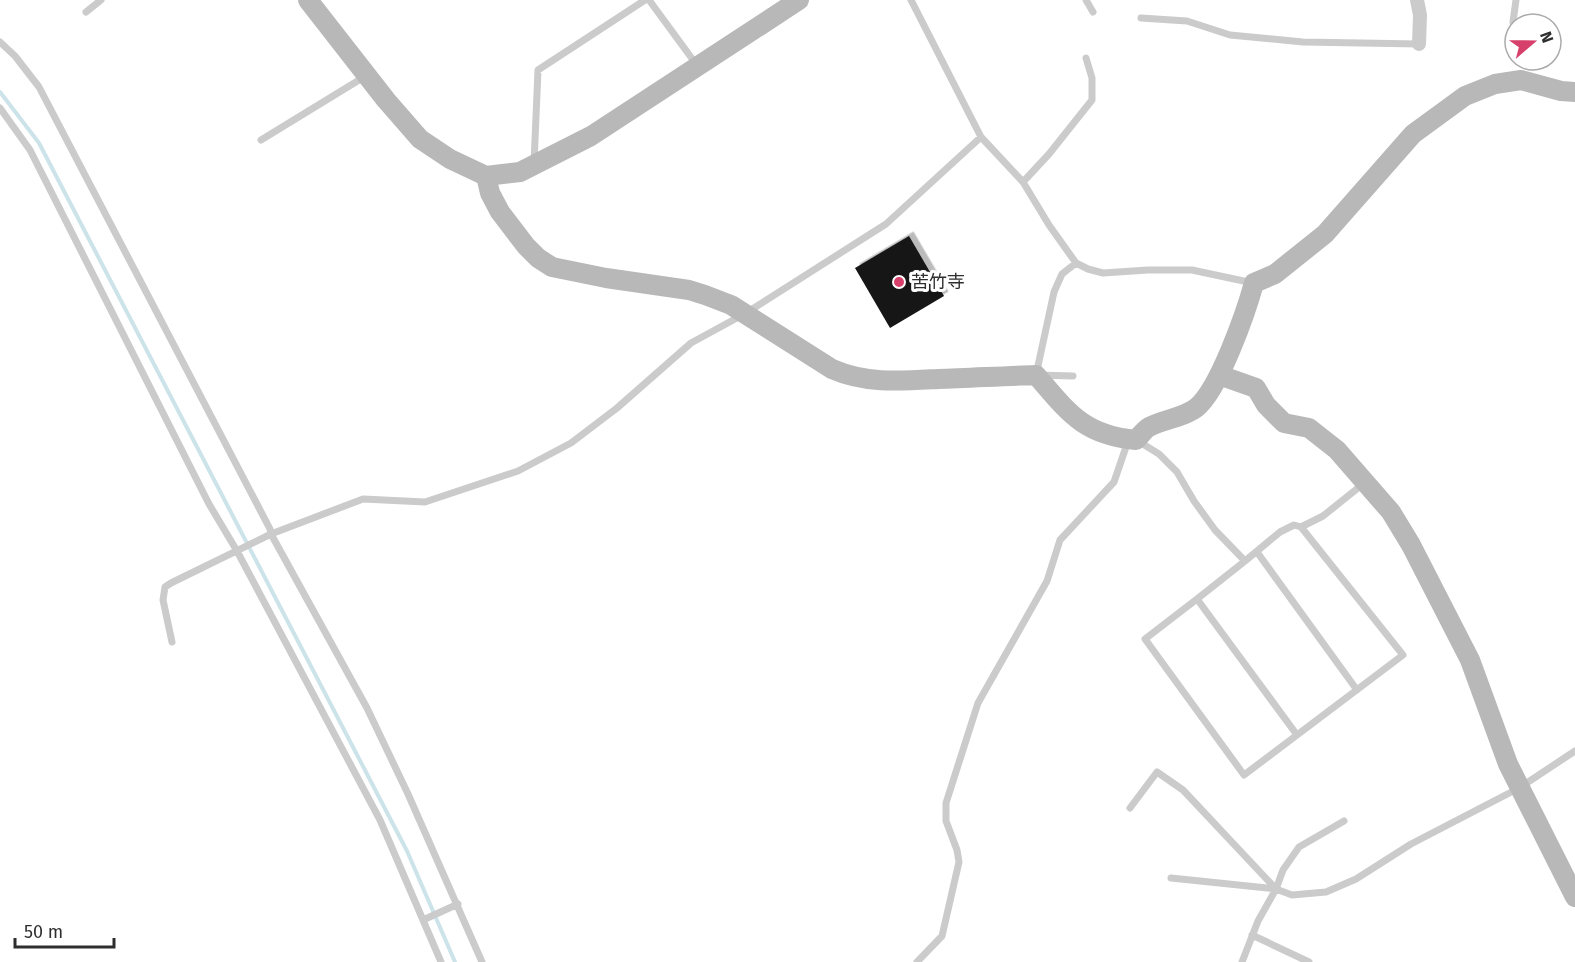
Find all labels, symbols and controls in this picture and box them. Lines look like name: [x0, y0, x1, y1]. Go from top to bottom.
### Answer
north arrow: [1503, 12, 1563, 72]
text: N: [1536, 29, 1557, 45]
place label: 苦竹寺: [911, 271, 965, 293]
marker: 苦竹寺: [892, 275, 906, 289]
scale bar: [15, 911, 114, 949]
text: 50 m: [24, 921, 63, 943]

